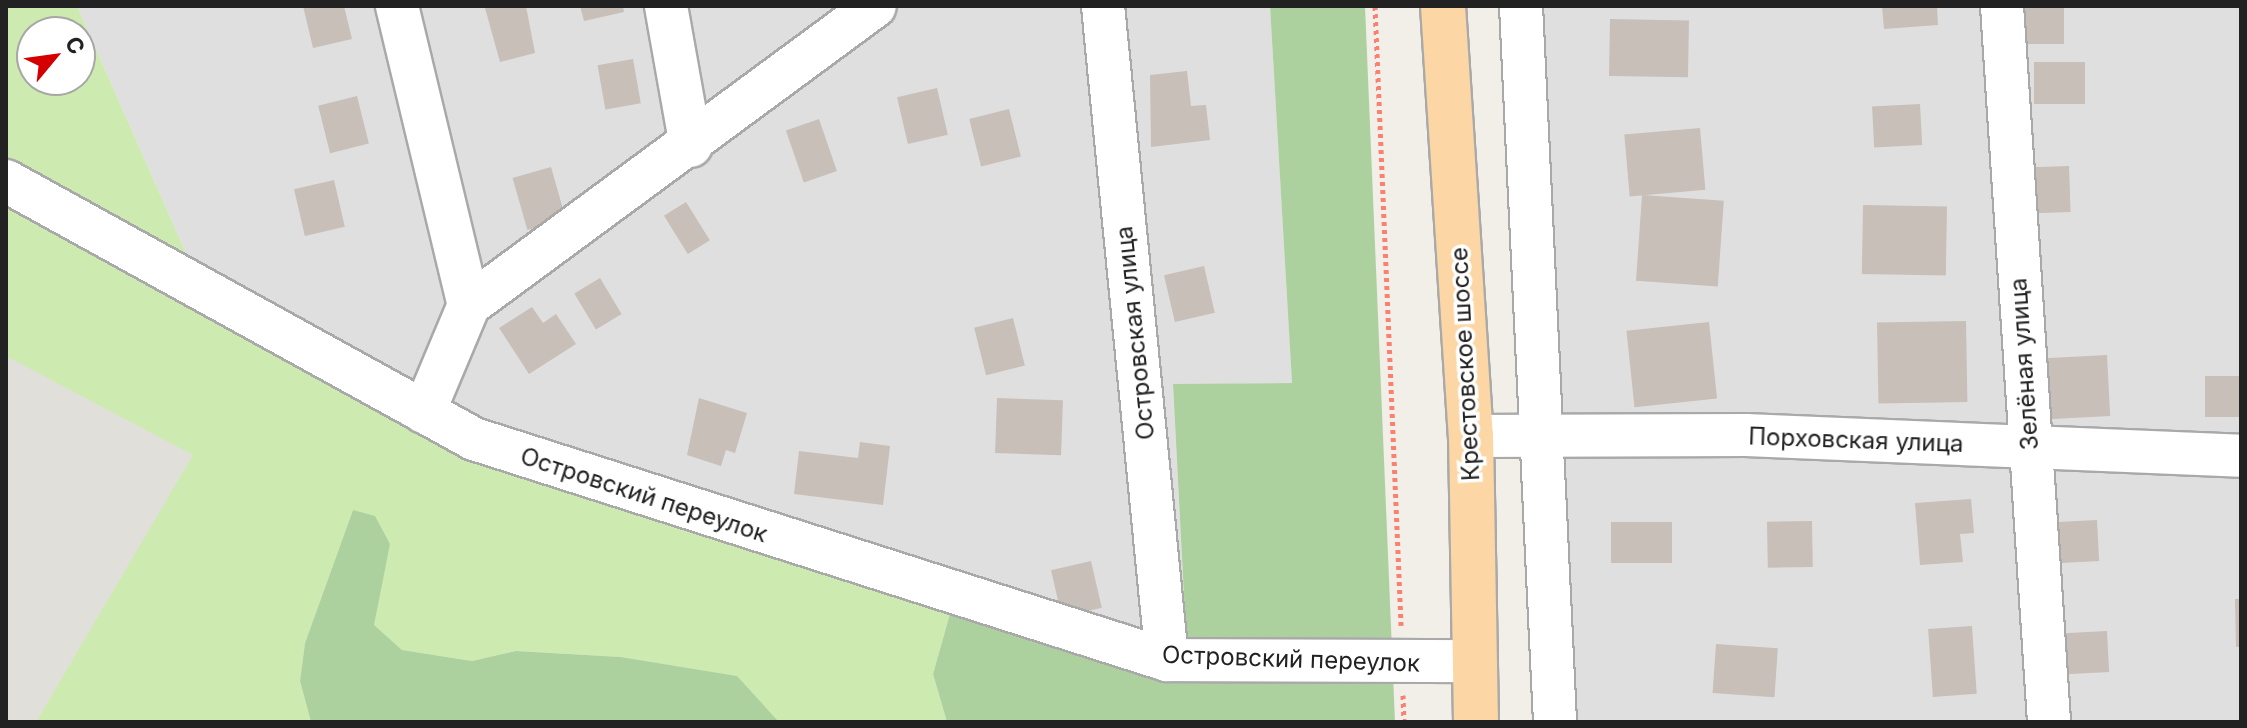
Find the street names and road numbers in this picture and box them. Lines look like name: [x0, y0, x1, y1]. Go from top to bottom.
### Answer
street label: Островская улица: [1109, 225, 1161, 441]
street label: Крестовское шоссе: [1444, 246, 1486, 482]
street label: Зелёная улица: [2004, 277, 2044, 451]
street label: Порховская улица: [1748, 422, 1964, 458]
street label: Островский переулок: [517, 441, 771, 549]
street label: Островский переулок: [1162, 640, 1420, 678]

